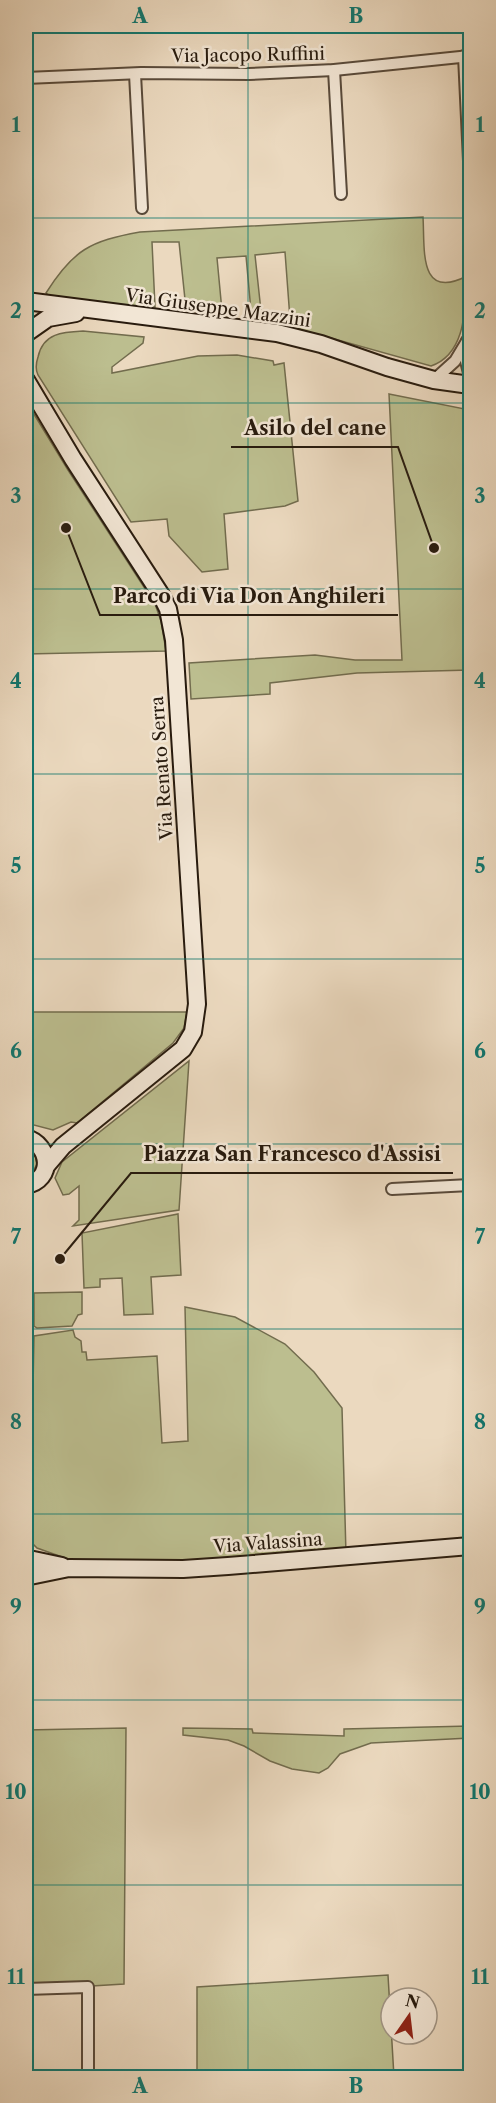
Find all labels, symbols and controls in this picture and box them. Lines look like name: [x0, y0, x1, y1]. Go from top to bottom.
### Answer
text: A: [131, 4, 148, 28]
text: B: [349, 4, 364, 28]
street label: Via Jacopo Ruffini: [170, 43, 326, 67]
text: 1: [12, 113, 21, 137]
text: 1: [476, 113, 485, 137]
street label: Via Giuseppe Mazzini: [123, 284, 313, 332]
text: 2: [10, 299, 22, 323]
text: 2: [474, 299, 486, 323]
callout: Asilo del cane: [231, 409, 398, 447]
text: Asilo del cane: [243, 416, 386, 440]
text: 3: [10, 484, 22, 508]
text: 3: [474, 484, 486, 508]
callout: Parco di Via Don Anghileri: [100, 577, 398, 615]
text: Parco di Via Don Anghileri: [113, 584, 385, 608]
text: 4: [10, 669, 22, 693]
text: 4: [474, 669, 486, 693]
street label: Via Renato Serra: [146, 695, 178, 842]
text: 5: [10, 854, 22, 878]
text: 5: [474, 854, 486, 878]
text: 6: [10, 1039, 22, 1063]
text: 6: [474, 1039, 486, 1063]
callout: Piazza San Francesco d'Assisi: [131, 1135, 453, 1173]
text: Piazza San Francesco d'Assisi: [143, 1142, 441, 1166]
text: 7: [11, 1225, 22, 1249]
text: 7: [475, 1225, 486, 1249]
text: 8: [10, 1410, 22, 1434]
text: 8: [474, 1410, 486, 1434]
street label: Via Valassina: [212, 1528, 324, 1558]
text: 9: [10, 1595, 22, 1619]
text: 9: [474, 1595, 486, 1619]
text: 10: [5, 1780, 27, 1804]
text: 10: [469, 1780, 491, 1804]
text: 11: [7, 1965, 25, 1989]
text: 11: [471, 1965, 489, 1989]
north arrow: [379, 1986, 439, 2046]
text: N: [403, 1990, 422, 2013]
text: A: [131, 2074, 148, 2098]
text: B: [349, 2074, 364, 2098]

